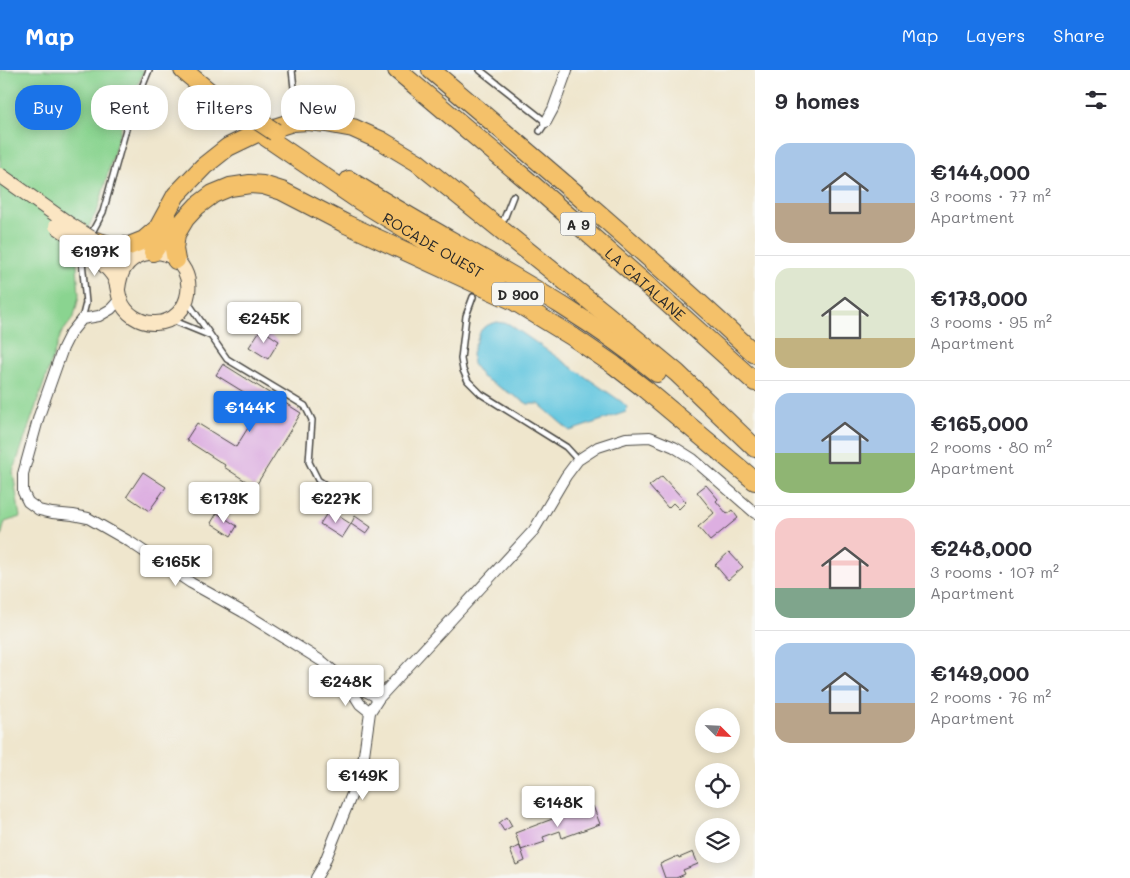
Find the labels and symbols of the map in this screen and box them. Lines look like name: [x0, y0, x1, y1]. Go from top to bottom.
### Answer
street label: ROCADE OUEST: [379, 207, 487, 282]
road number: A 9: [560, 212, 596, 236]
pin: €197K: [60, 234, 130, 277]
street label: LA CATALANE: [601, 243, 690, 325]
road number: D 900: [492, 282, 544, 305]
pin: €245K: [229, 302, 299, 344]
pin: €144K: [215, 390, 285, 433]
pin: €173K: [189, 482, 259, 524]
pin: €227K: [301, 482, 371, 524]
pin: €165K: [141, 544, 211, 587]
pin: €248K: [311, 664, 381, 707]
north arrow: [695, 708, 740, 752]
pin: €149K: [328, 758, 398, 801]
pin: €148K: [523, 786, 593, 828]

